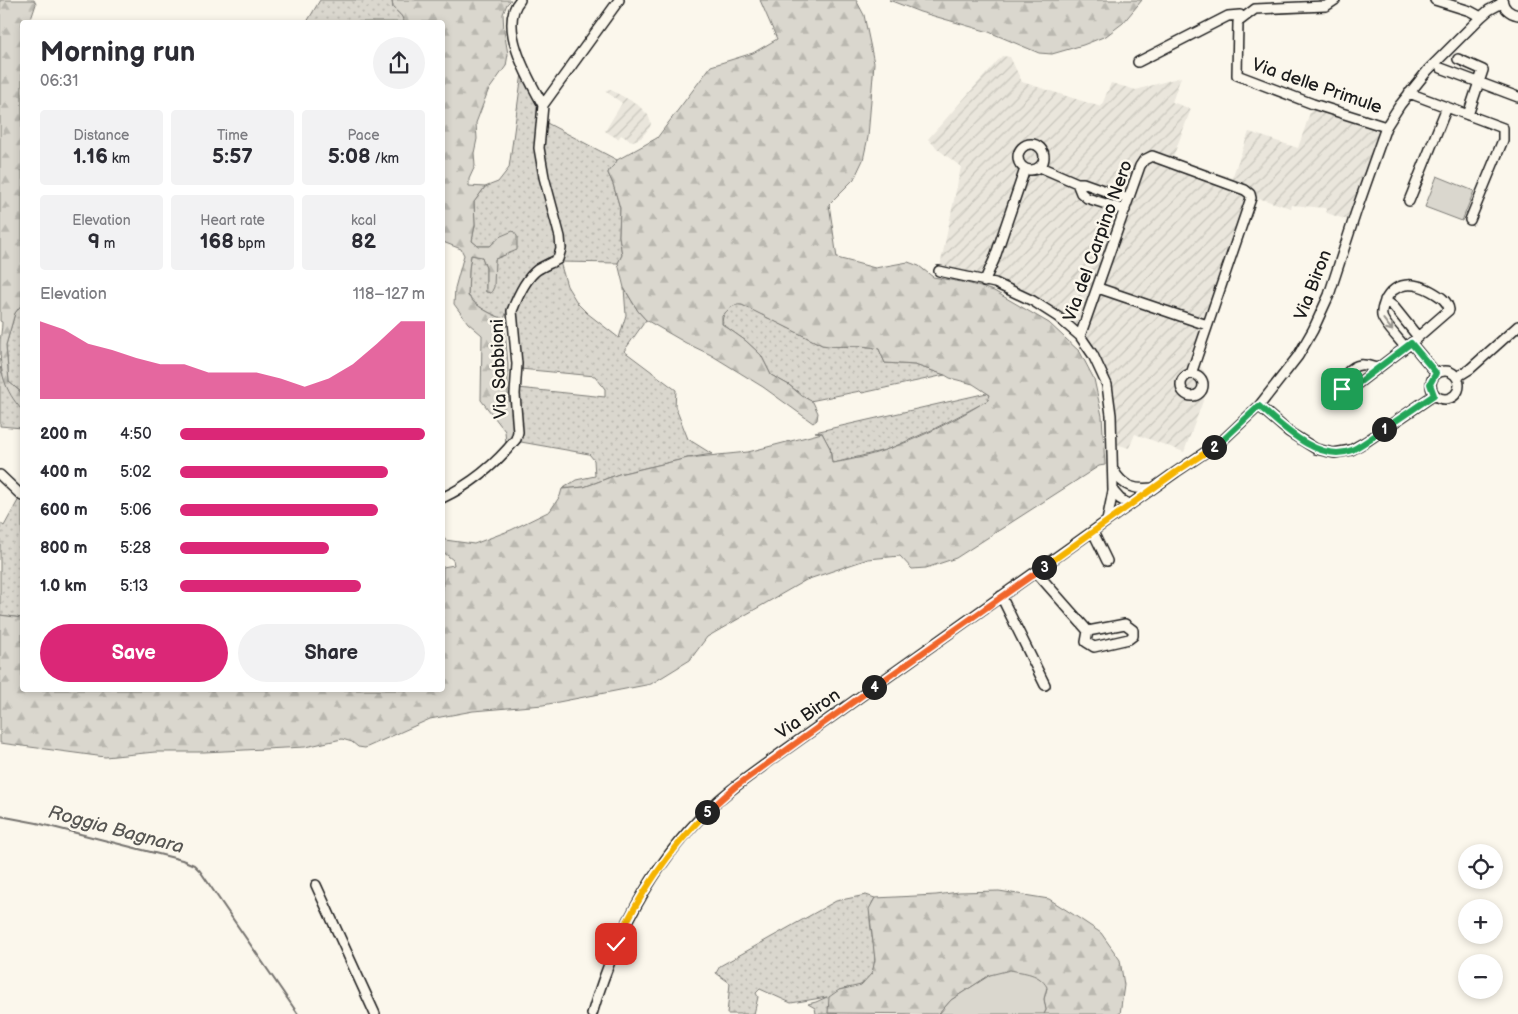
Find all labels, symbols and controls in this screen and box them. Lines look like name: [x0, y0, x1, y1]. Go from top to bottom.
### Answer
text: Morning run: [40, 36, 195, 69]
button: share: [373, 37, 425, 89]
street label: Via delle Primule: [1249, 54, 1385, 118]
text: 06:31: [40, 72, 78, 91]
text: Distance: [74, 127, 129, 144]
text: Time: [217, 127, 248, 144]
text: Pace: [348, 127, 379, 144]
text: 1.16: [73, 144, 108, 169]
text: 5:57: [212, 144, 253, 169]
text: 5:08: [328, 144, 371, 169]
text: km: [108, 150, 130, 167]
text: /km: [371, 150, 399, 167]
street label: Via del Carpino Nero: [1059, 157, 1137, 325]
text: Elevation: [72, 212, 131, 229]
text: Heart rate: [200, 212, 265, 229]
text: kcal: [351, 212, 376, 229]
text: 9: [88, 229, 100, 254]
text: 168: [200, 229, 234, 254]
text: 82: [351, 229, 376, 254]
text: m: [100, 235, 115, 252]
text: bpm: [234, 235, 265, 252]
street label: Via Biron: [1290, 247, 1336, 323]
text: Elevation: [40, 285, 107, 304]
text: 118–127 m: [353, 285, 425, 304]
one-way arrow: [1383, 318, 1393, 332]
street label: Via Sabbioni: [487, 319, 511, 419]
pin: [1321, 368, 1363, 410]
icon: arrive: [1328, 375, 1356, 403]
pin: 1: [1372, 416, 1396, 442]
text: 1: [1382, 421, 1387, 438]
text: 200 m: [40, 425, 87, 444]
text: 4:50: [120, 425, 152, 444]
pin: 2: [1202, 434, 1226, 460]
text: 2: [1210, 439, 1219, 456]
text: 400 m: [40, 463, 87, 482]
text: 5:02: [120, 463, 151, 482]
text: 600 m: [40, 501, 88, 520]
text: 5:06: [120, 501, 152, 520]
text: 800 m: [40, 539, 88, 558]
text: 5:28: [120, 539, 151, 558]
pin: 3: [1032, 554, 1056, 580]
text: 3: [1040, 559, 1049, 576]
text: 1.0 km: [40, 577, 87, 596]
text: 5:13: [120, 577, 148, 596]
button: Save: [40, 624, 228, 682]
button: Share: [238, 624, 425, 682]
pin: 4: [862, 674, 886, 700]
text: 4: [870, 679, 879, 696]
street label: Via Biron: [772, 684, 844, 744]
pin: 5: [694, 800, 720, 824]
water label: Roggia Bagnara: [46, 801, 186, 859]
text: 5: [703, 804, 712, 821]
map controls: [1458, 844, 1503, 999]
button: locate: [1458, 844, 1503, 889]
button: +: [1458, 899, 1503, 944]
pin: [595, 923, 637, 965]
icon: check: [602, 930, 630, 958]
button: −: [1458, 954, 1503, 999]

